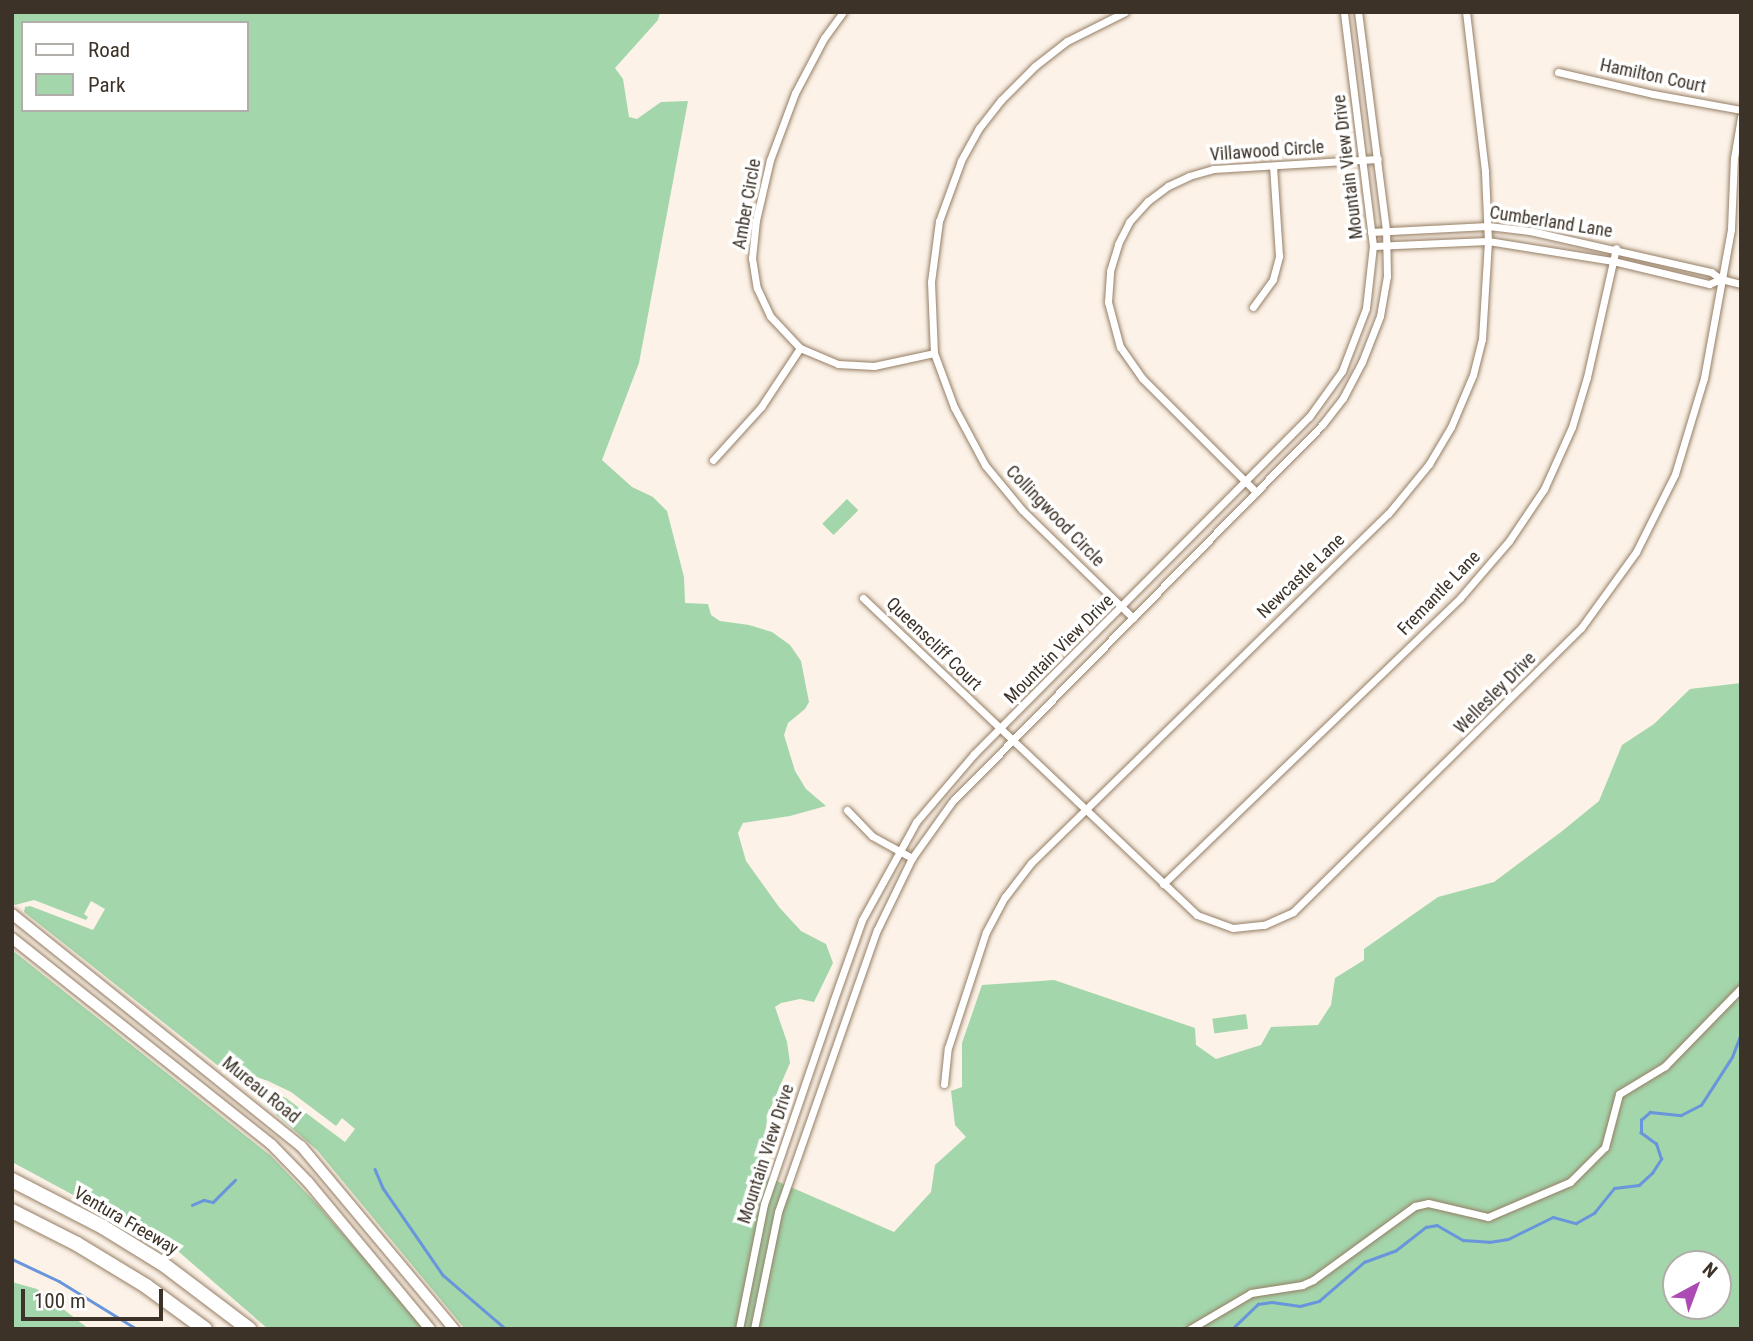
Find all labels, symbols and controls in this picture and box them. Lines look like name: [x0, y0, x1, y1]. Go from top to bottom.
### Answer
legend: [21, 21, 248, 112]
text: Road: [88, 38, 130, 62]
street label: Hamilton Court: [1598, 54, 1708, 98]
text: Park: [88, 73, 125, 97]
street label: Mountain View Drive: [1328, 94, 1368, 240]
street label: Villawood Circle: [1209, 136, 1325, 166]
street label: Amber Circle: [728, 157, 766, 251]
street label: Cumberland Lane: [1488, 202, 1614, 242]
street label: Collingwood Circle: [1001, 461, 1109, 571]
street label: Newcastle Lane: [1253, 529, 1349, 623]
street label: Fremantle Lane: [1393, 546, 1485, 640]
street label: Mountain View Drive: [1000, 590, 1118, 708]
street label: Queenscliff Court: [882, 593, 986, 695]
street label: Wellesley Drive: [1450, 648, 1540, 738]
street label: Mureau Road: [218, 1052, 304, 1128]
street label: Mountain View Drive: [733, 1082, 799, 1226]
street label: Ventura Freeway: [70, 1182, 182, 1260]
north arrow: [1662, 1250, 1732, 1320]
text: N: [1698, 1258, 1722, 1283]
scale bar: [24, 1274, 166, 1318]
text: 100 m: [34, 1289, 86, 1313]

